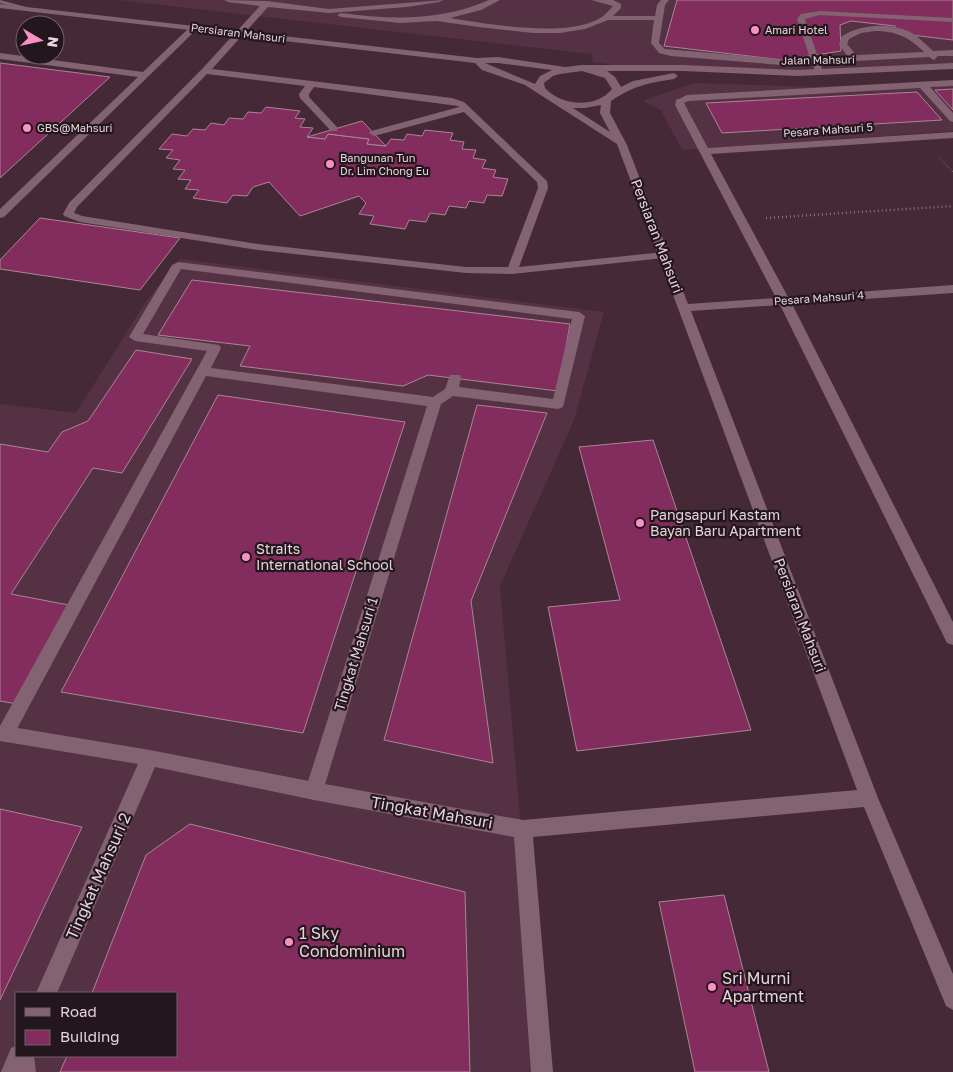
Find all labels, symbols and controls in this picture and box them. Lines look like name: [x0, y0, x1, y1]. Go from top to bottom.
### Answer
north arrow: [15, 15, 65, 65]
street label: Persiaran Mahsuri: [190, 20, 286, 45]
place label: Amari Hotel: [765, 23, 828, 36]
marker: Amari Hotel: [749, 24, 761, 36]
text: N: [44, 36, 63, 49]
street label: Jalan Mahsuri: [781, 52, 855, 67]
street label: Pesara Mahsuri 5: [783, 120, 873, 139]
place label: GBS@Mahsuri: [37, 121, 113, 134]
marker: GBS@Mahsuri: [21, 122, 33, 134]
place label: Bangunan Tun Dr. Lim Chong Eu: [340, 151, 429, 177]
marker: Bangunan Tun Dr. Lim Chong Eu: [324, 158, 336, 170]
street label: Persiaran Mahsuri: [628, 176, 687, 295]
street label: Pesara Mahsuri 4: [773, 288, 865, 307]
place label: Pangsapuri Kastam Bayan Baru Apartment: [650, 506, 801, 539]
marker: Pangsapuri Kastam Bayan Baru Apartment: [634, 517, 646, 529]
place label: Straits International School: [256, 540, 393, 573]
marker: Straits International School: [240, 551, 252, 563]
street label: Persiaran Mahsuri: [771, 555, 830, 674]
street label: Tingkat Mahsuri 1: [330, 595, 381, 713]
street label: Tingkat Mahsuri: [370, 791, 494, 833]
street label: Tingkat Mahsuri 2: [61, 810, 135, 942]
place label: 1 Sky Condominium: [299, 923, 405, 961]
marker: 1 Sky Condominium: [283, 936, 295, 948]
place label: Sri Murni Apartment: [722, 968, 804, 1006]
marker: Sri Murni Apartment: [706, 981, 718, 993]
legend: [15, 992, 178, 1057]
text: Road: [60, 1002, 97, 1020]
text: Building: [60, 1027, 120, 1045]

